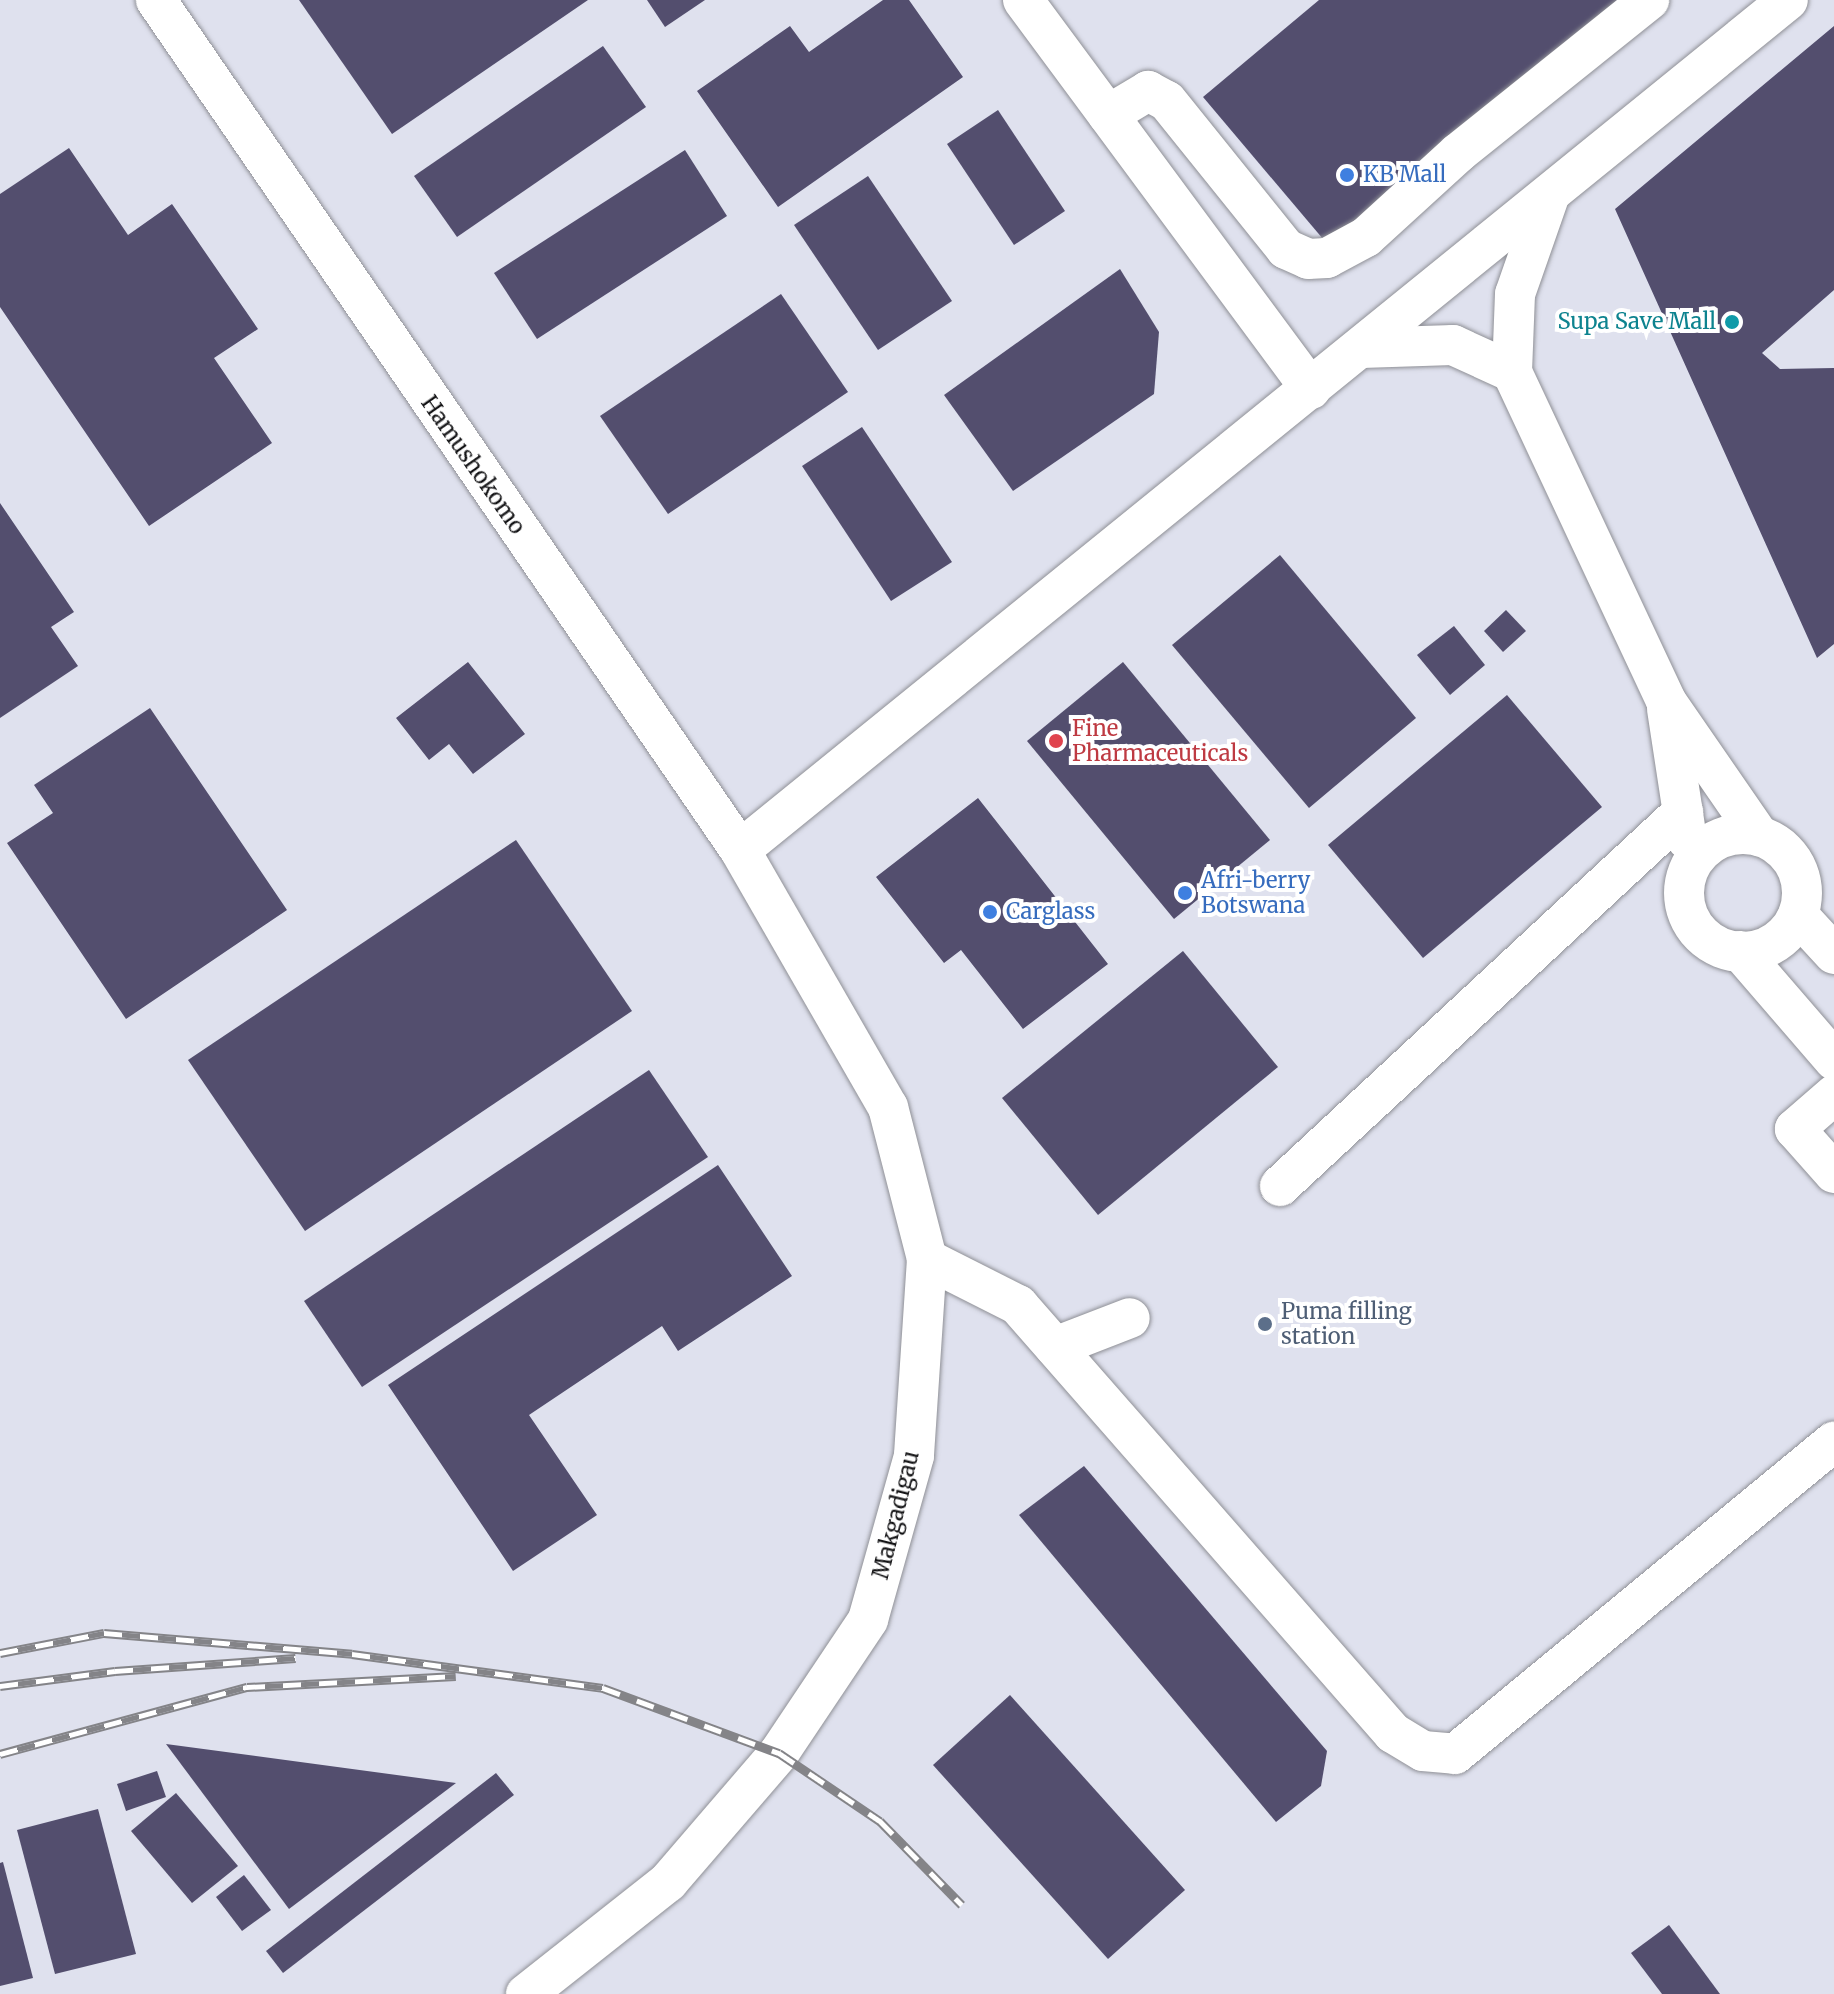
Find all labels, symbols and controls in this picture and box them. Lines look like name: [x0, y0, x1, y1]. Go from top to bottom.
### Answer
place label: KB Mall: [1363, 162, 1446, 188]
marker: KB Mall: [1338, 166, 1356, 184]
place label: Supa Save Mall: [1558, 309, 1716, 335]
marker: Supa Save Mall: [1723, 313, 1741, 331]
street label: Hamushokomo: [416, 391, 530, 539]
place label: Fine Pharmaceuticals: [1072, 715, 1248, 766]
marker: Fine Pharmaceuticals: [1047, 732, 1065, 750]
place label: Afri-berry Botswana: [1201, 867, 1310, 918]
marker: Afri-berry Botswana: [1176, 884, 1194, 902]
place label: Carglass: [1006, 899, 1095, 925]
marker: Carglass: [981, 903, 999, 921]
place label: Puma filling station: [1281, 1298, 1412, 1350]
marker: Puma filling station: [1256, 1315, 1274, 1333]
street label: Makgadigau: [867, 1448, 925, 1582]

